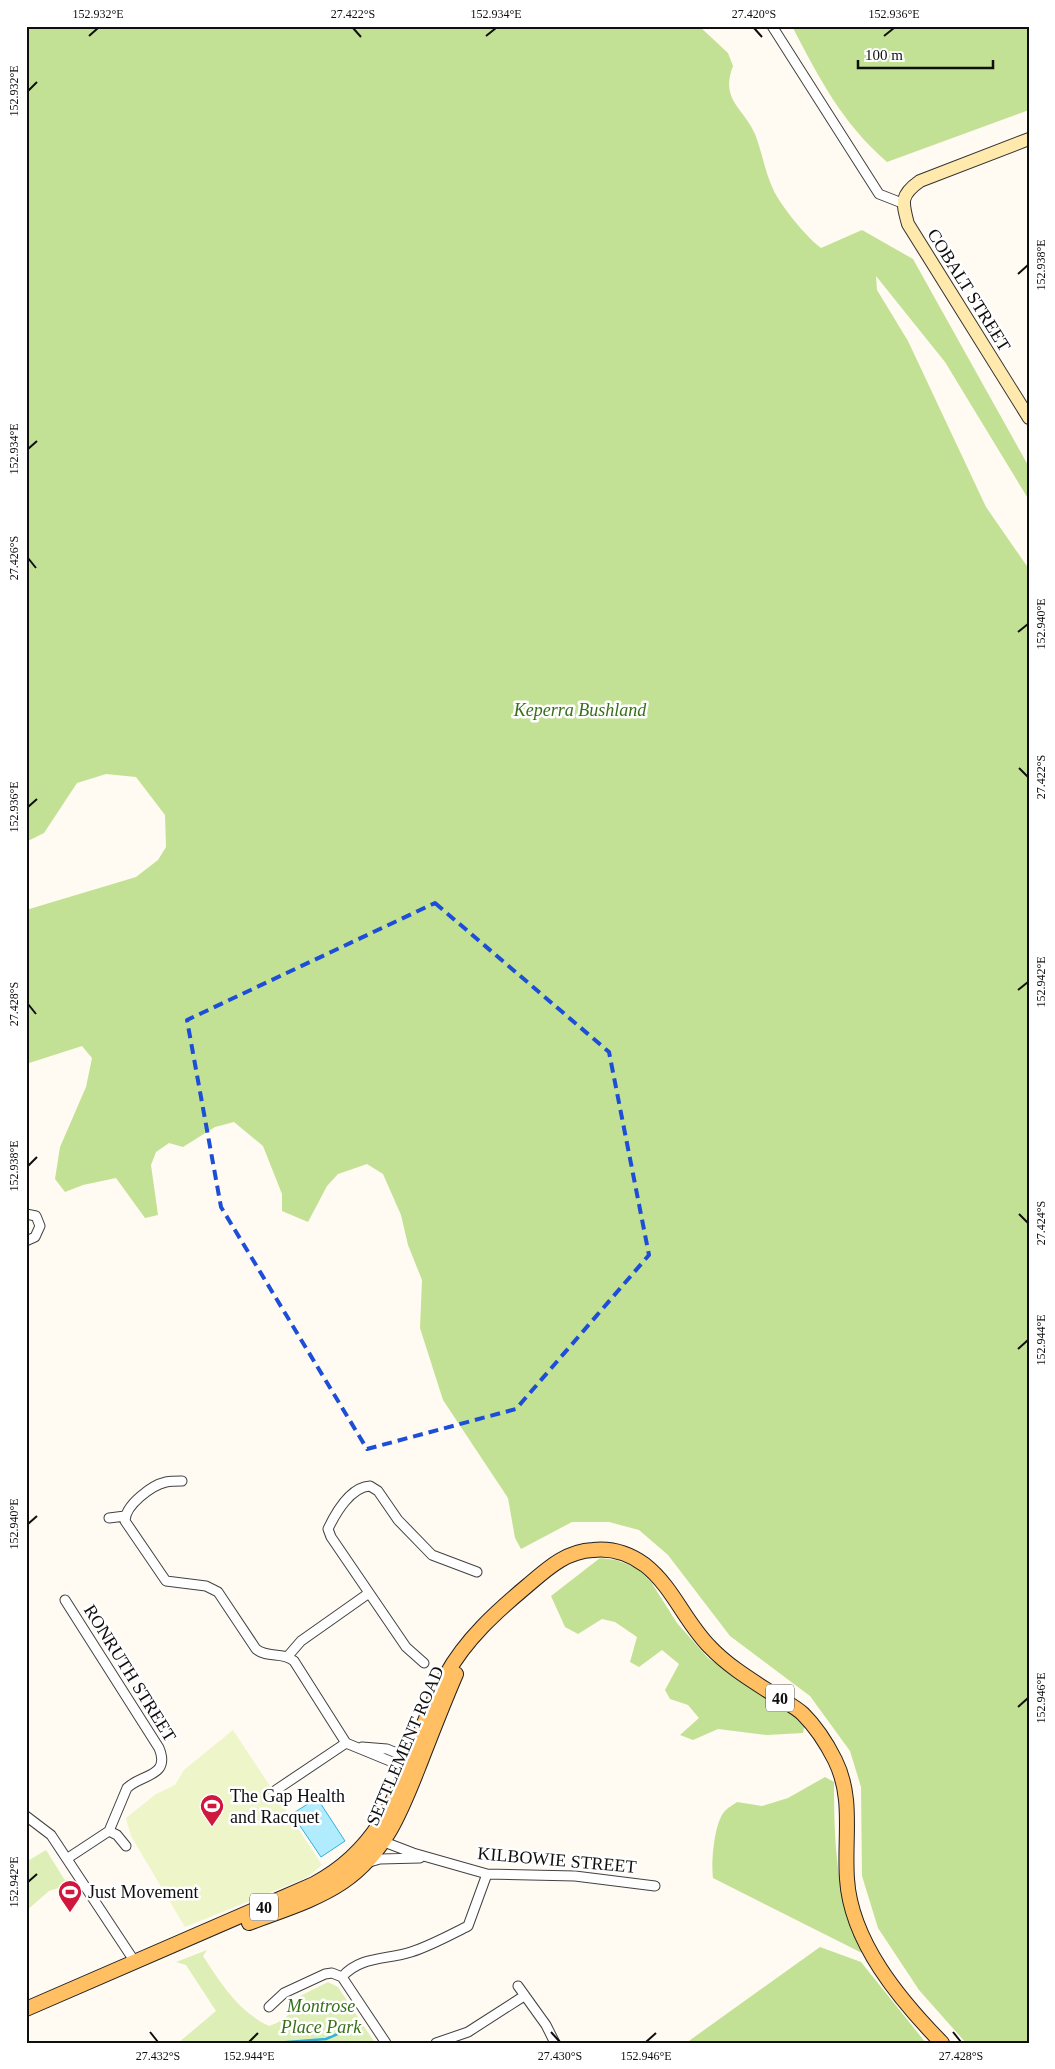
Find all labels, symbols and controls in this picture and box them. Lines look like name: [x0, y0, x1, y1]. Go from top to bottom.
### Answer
text: 152.932°E: [72, 7, 124, 21]
text: 27.422°S: [331, 7, 375, 21]
text: 152.934°E: [470, 7, 522, 21]
text: 27.420°S: [732, 7, 776, 21]
text: 152.936°E: [868, 7, 920, 21]
scale bar: [858, 38, 992, 70]
text: 100 m: [865, 47, 903, 63]
text: 152.932°E: [7, 65, 21, 117]
street label: COBALT STREET: [923, 225, 1015, 355]
text: 152.938°E: [1034, 239, 1048, 291]
text: 152.934°E: [7, 423, 21, 475]
text: 27.426°S: [7, 536, 21, 580]
text: 152.940°E: [1034, 598, 1048, 650]
park label: Keperra Bushland: [513, 700, 647, 720]
text: 27.422°S: [1034, 755, 1048, 799]
text: 152.936°E: [7, 781, 21, 833]
text: 152.942°E: [1034, 956, 1048, 1008]
text: 27.428°S: [7, 982, 21, 1026]
text: 152.938°E: [7, 1140, 21, 1192]
text: 27.424°S: [1034, 1201, 1048, 1245]
text: 152.944°E: [1034, 1314, 1048, 1366]
text: 152.940°E: [7, 1498, 21, 1550]
street label: RONRUTH STREET: [80, 1601, 180, 1745]
street label: SETTLEMENT ROAD: [362, 1663, 448, 1829]
text: 152.946°E: [1034, 1672, 1048, 1724]
road number: 40: [766, 1685, 794, 1712]
place label: The Gap Health and Racquet: [230, 1786, 345, 1827]
sports icon: The Gap Health and Racquet: [199, 1793, 225, 1827]
street label: KILBOWIE STREET: [477, 1843, 637, 1877]
text: 152.942°E: [7, 1856, 21, 1908]
sports icon: Just Movement: [57, 1879, 83, 1913]
place label: Just Movement: [88, 1882, 199, 1902]
road number: 40: [250, 1894, 278, 1920]
park label: Montrose Place Park: [280, 1996, 362, 2037]
text: 27.432°S: [136, 2049, 180, 2063]
text: 152.944°E: [223, 2049, 275, 2063]
text: 27.430°S: [538, 2049, 582, 2063]
text: 152.946°E: [620, 2049, 672, 2063]
text: 27.428°S: [939, 2049, 983, 2063]

